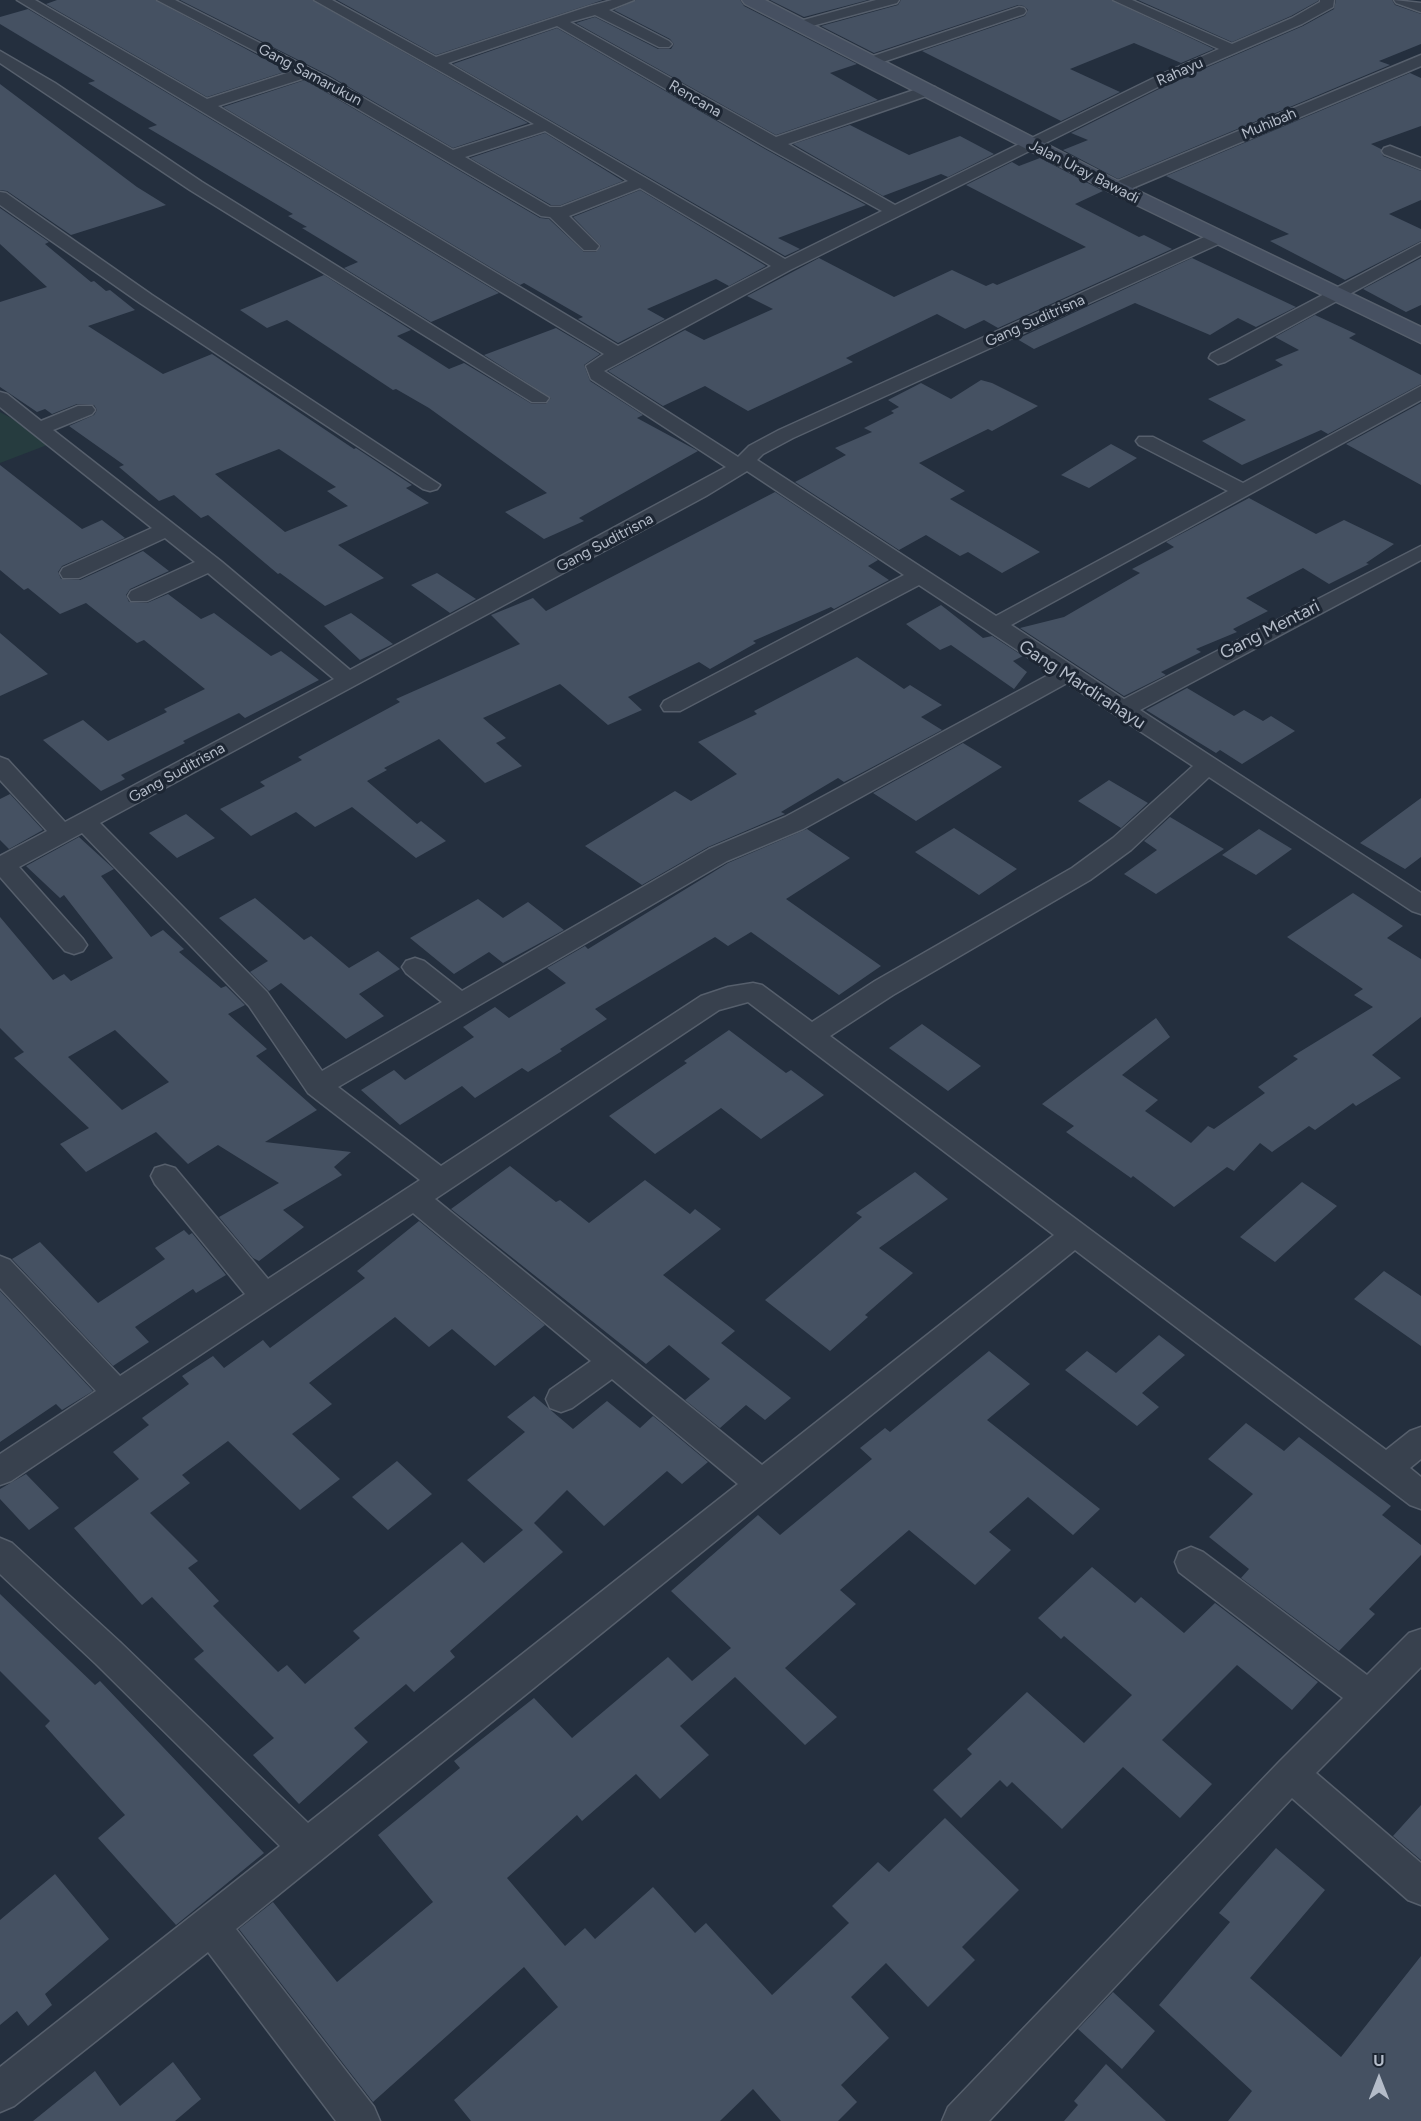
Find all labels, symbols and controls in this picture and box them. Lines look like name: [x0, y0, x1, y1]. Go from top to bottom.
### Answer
street label: Gang Samarukun: [255, 40, 365, 110]
street label: Rahayu: [1154, 54, 1206, 90]
street label: Rencana: [666, 77, 724, 121]
street label: Muhibah: [1239, 104, 1299, 144]
street label: Jalan Uray Bawadi: [1026, 136, 1142, 208]
street label: Gang Suditrisna: [982, 291, 1088, 351]
street label: Gang Suditrisna: [554, 510, 656, 576]
street label: Gang Mentari: [1216, 596, 1324, 664]
street label: Gang Mardirahayu: [1014, 636, 1150, 734]
street label: Gang Suditrisna: [126, 739, 228, 807]
north arrow: [1349, 2049, 1409, 2109]
text: U: [1373, 2051, 1385, 2070]

